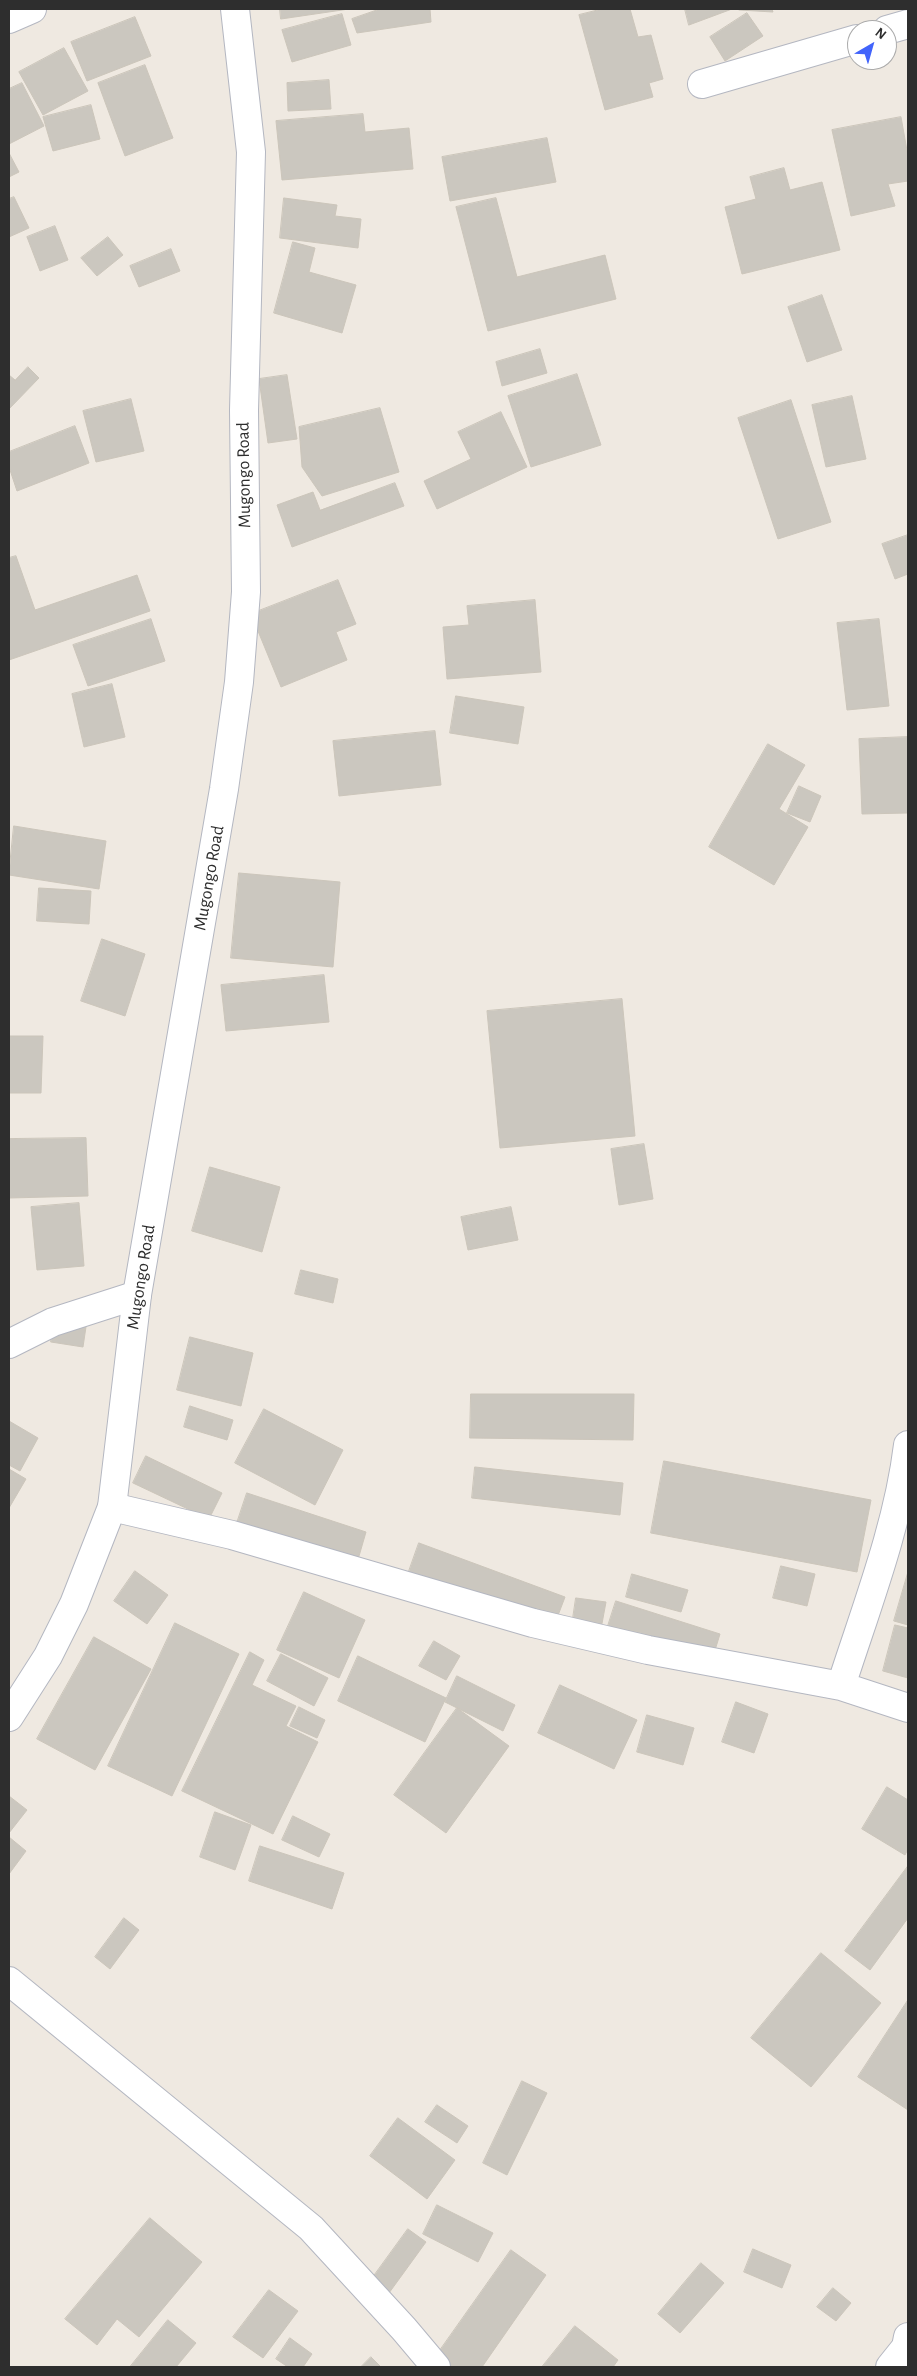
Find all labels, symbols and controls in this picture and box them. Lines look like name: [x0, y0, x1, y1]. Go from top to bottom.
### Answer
north arrow: [847, 20, 897, 70]
text: N: [872, 25, 889, 42]
street label: Mugongo Road: [232, 422, 256, 528]
street label: Mugongo Road: [189, 824, 229, 932]
street label: Mugongo Road: [122, 1223, 160, 1331]

